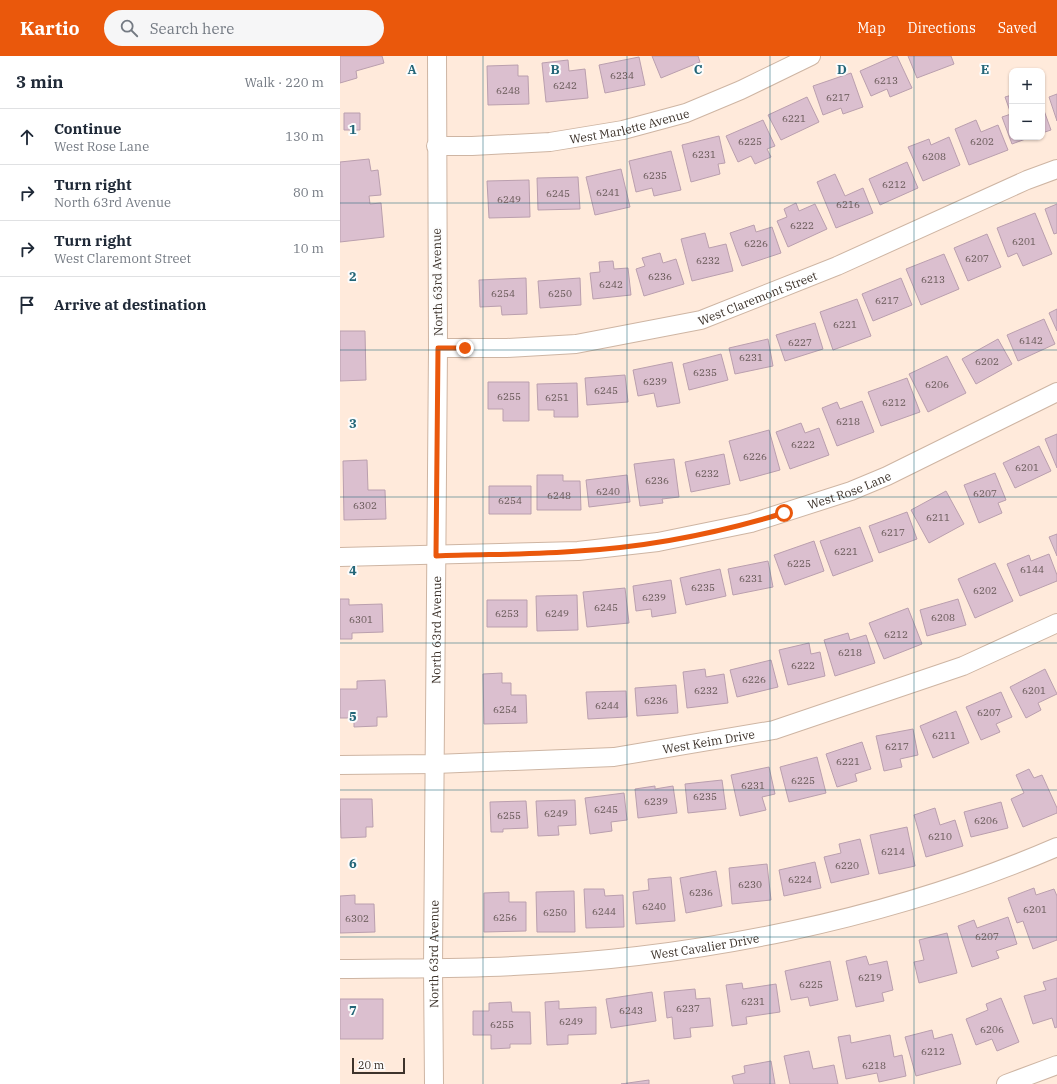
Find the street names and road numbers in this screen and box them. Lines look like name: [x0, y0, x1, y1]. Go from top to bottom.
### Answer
street label: West Marlette Avenue: [568, 105, 691, 146]
street label: North 63rd Avenue: [429, 228, 445, 336]
street label: West Claremont Street: [696, 267, 819, 328]
street label: West Rose Lane: [805, 468, 893, 512]
street label: North 63rd Avenue: [428, 576, 444, 684]
street label: West Keim Drive: [661, 726, 756, 756]
street label: North 63rd Avenue: [425, 900, 441, 1008]
street label: West Cavalier Drive: [650, 930, 760, 962]

